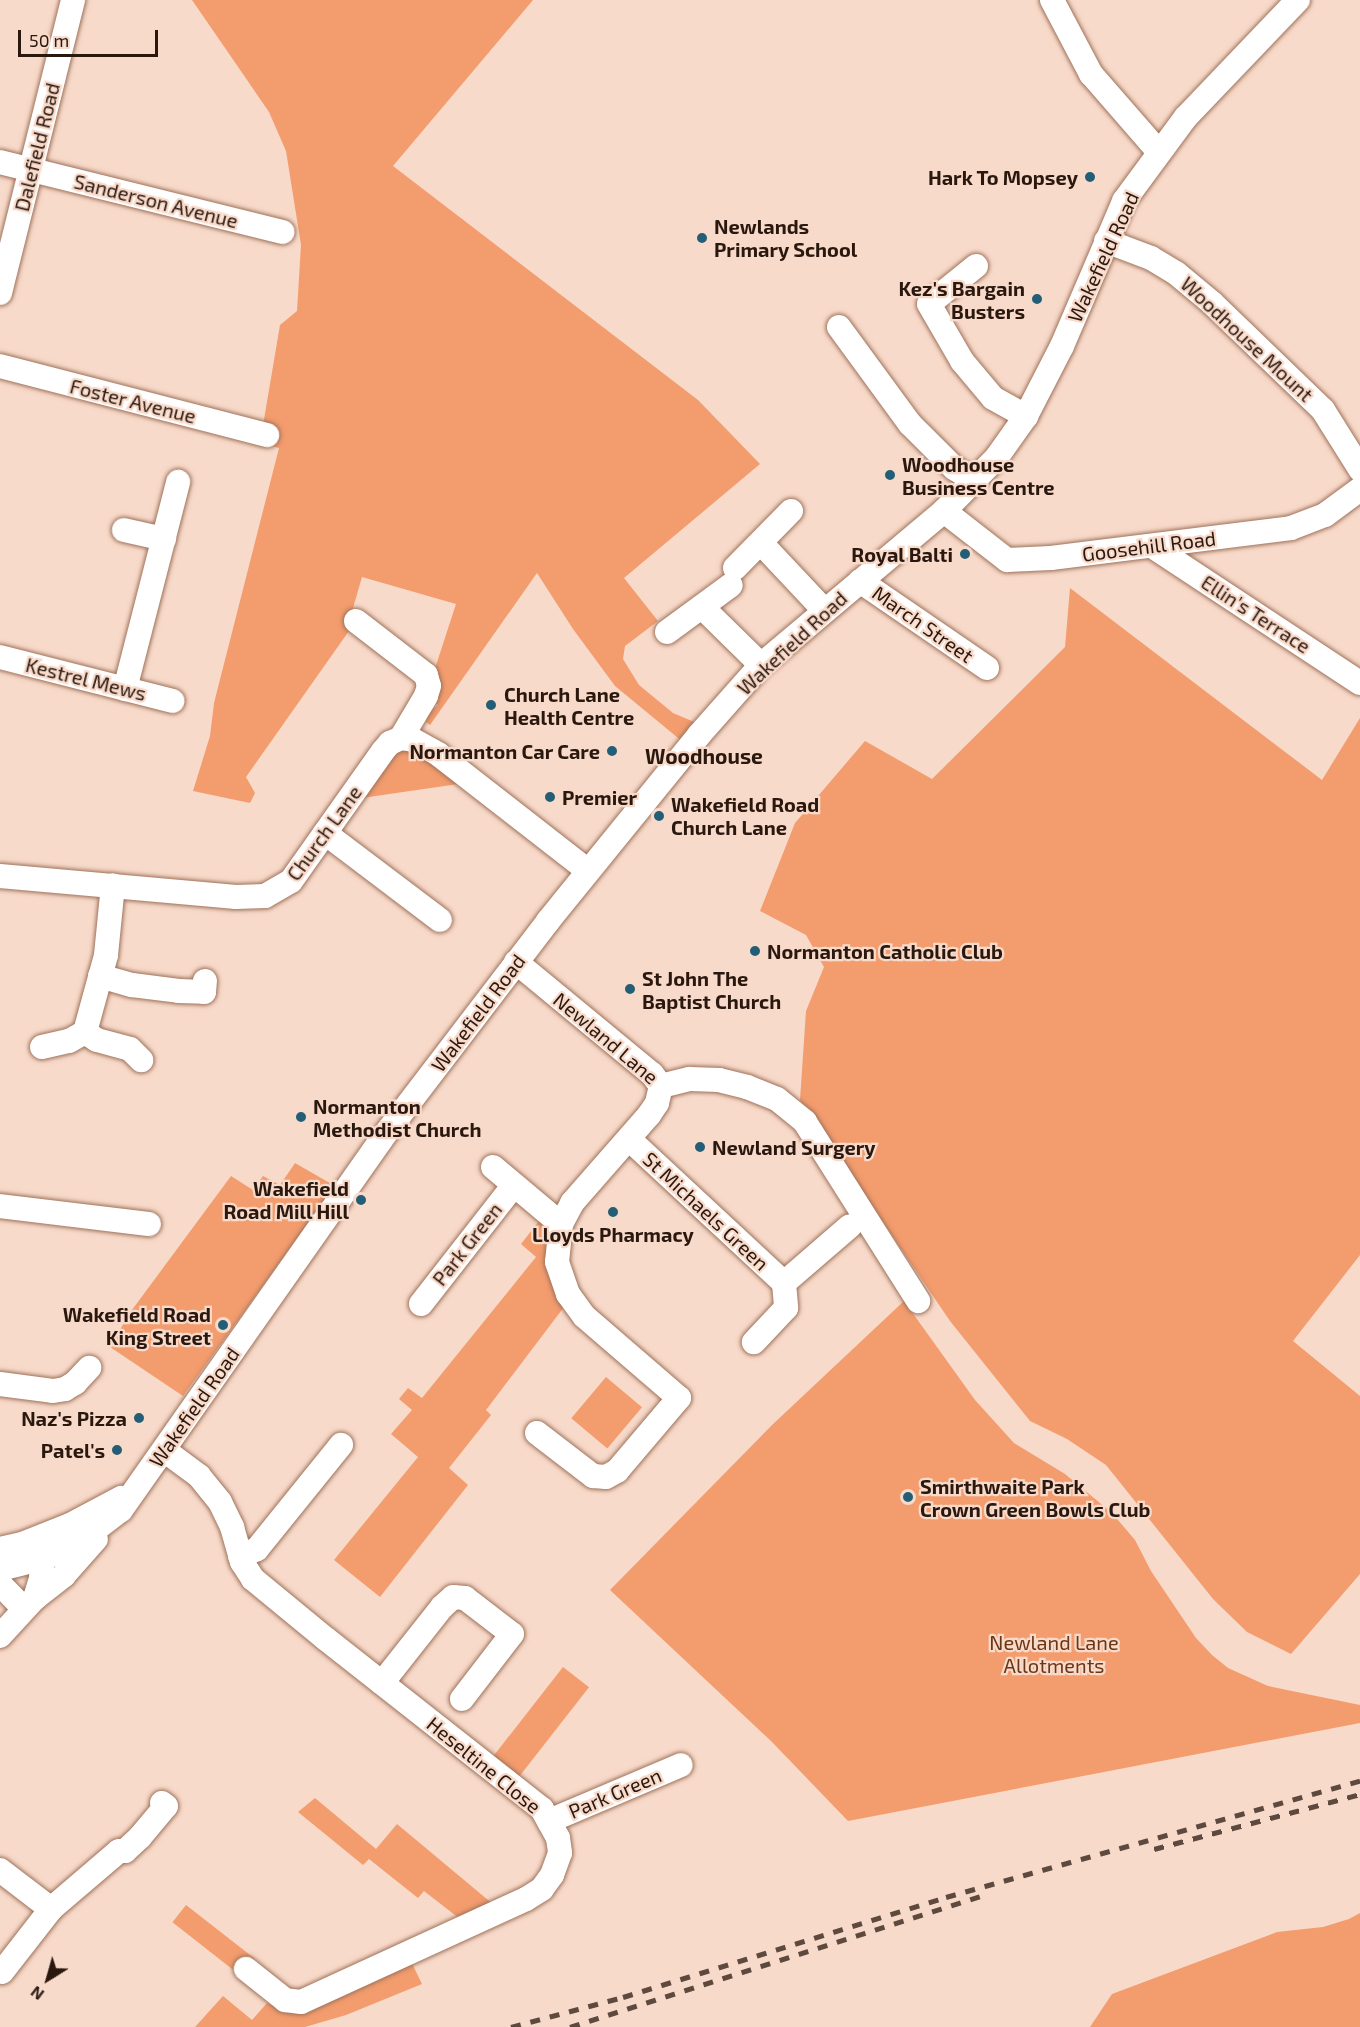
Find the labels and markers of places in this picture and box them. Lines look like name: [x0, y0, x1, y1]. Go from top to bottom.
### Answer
place label: Hark To Mopsey: [927, 165, 1078, 189]
marker: Hark To Mopsey: [1083, 170, 1097, 184]
place label: Newlands Primary School: [714, 214, 858, 261]
marker: Newlands Primary School: [695, 231, 709, 245]
place label: Kez's Bargain Busters: [899, 276, 1025, 323]
marker: Kez's Bargain Busters: [1030, 292, 1044, 306]
place label: Woodhouse Business Centre: [902, 452, 1055, 499]
marker: Woodhouse Business Centre: [883, 468, 897, 482]
place label: Royal Balti: [851, 542, 953, 566]
marker: Royal Balti: [958, 547, 972, 561]
place label: Church Lane Health Centre: [504, 682, 634, 729]
marker: Church Lane Health Centre: [482, 696, 500, 714]
place label: Normanton Car Care: [409, 739, 600, 763]
marker: Normanton Car Care: [605, 744, 619, 758]
place label: Premier: [562, 785, 637, 809]
marker: Premier: [543, 790, 557, 804]
place label: Wakefield Road Church Lane: [671, 792, 819, 839]
marker: Wakefield Road Church Lane: [652, 809, 666, 823]
place label: Normanton Catholic Club: [767, 939, 1003, 963]
marker: Normanton Catholic Club: [748, 944, 762, 958]
place label: St John The Baptist Church: [642, 966, 781, 1013]
marker: St John The Baptist Church: [623, 982, 637, 996]
place label: Normanton Methodist Church: [313, 1094, 481, 1141]
marker: Normanton Methodist Church: [294, 1110, 308, 1124]
place label: Newland Surgery: [712, 1135, 876, 1159]
marker: Newland Surgery: [693, 1140, 707, 1154]
place label: Wakefield Road Mill Hill: [223, 1176, 349, 1223]
marker: Wakefield Road Mill Hill: [354, 1193, 368, 1207]
marker: Lloyds Pharmacy: [606, 1205, 620, 1219]
place label: Lloyds Pharmacy: [532, 1222, 694, 1246]
place label: Wakefield Road King Street: [63, 1302, 211, 1349]
marker: Wakefield Road King Street: [216, 1318, 230, 1332]
place label: Naz's Pizza: [21, 1406, 127, 1430]
marker: Naz's Pizza: [132, 1411, 146, 1425]
place label: Patel's: [41, 1438, 105, 1462]
marker: Patel's: [110, 1443, 124, 1457]
place label: Smirthwaite Park Crown Green Bowls Club: [920, 1474, 1150, 1521]
marker: Smirthwaite Park Crown Green Bowls Club: [901, 1490, 915, 1504]

